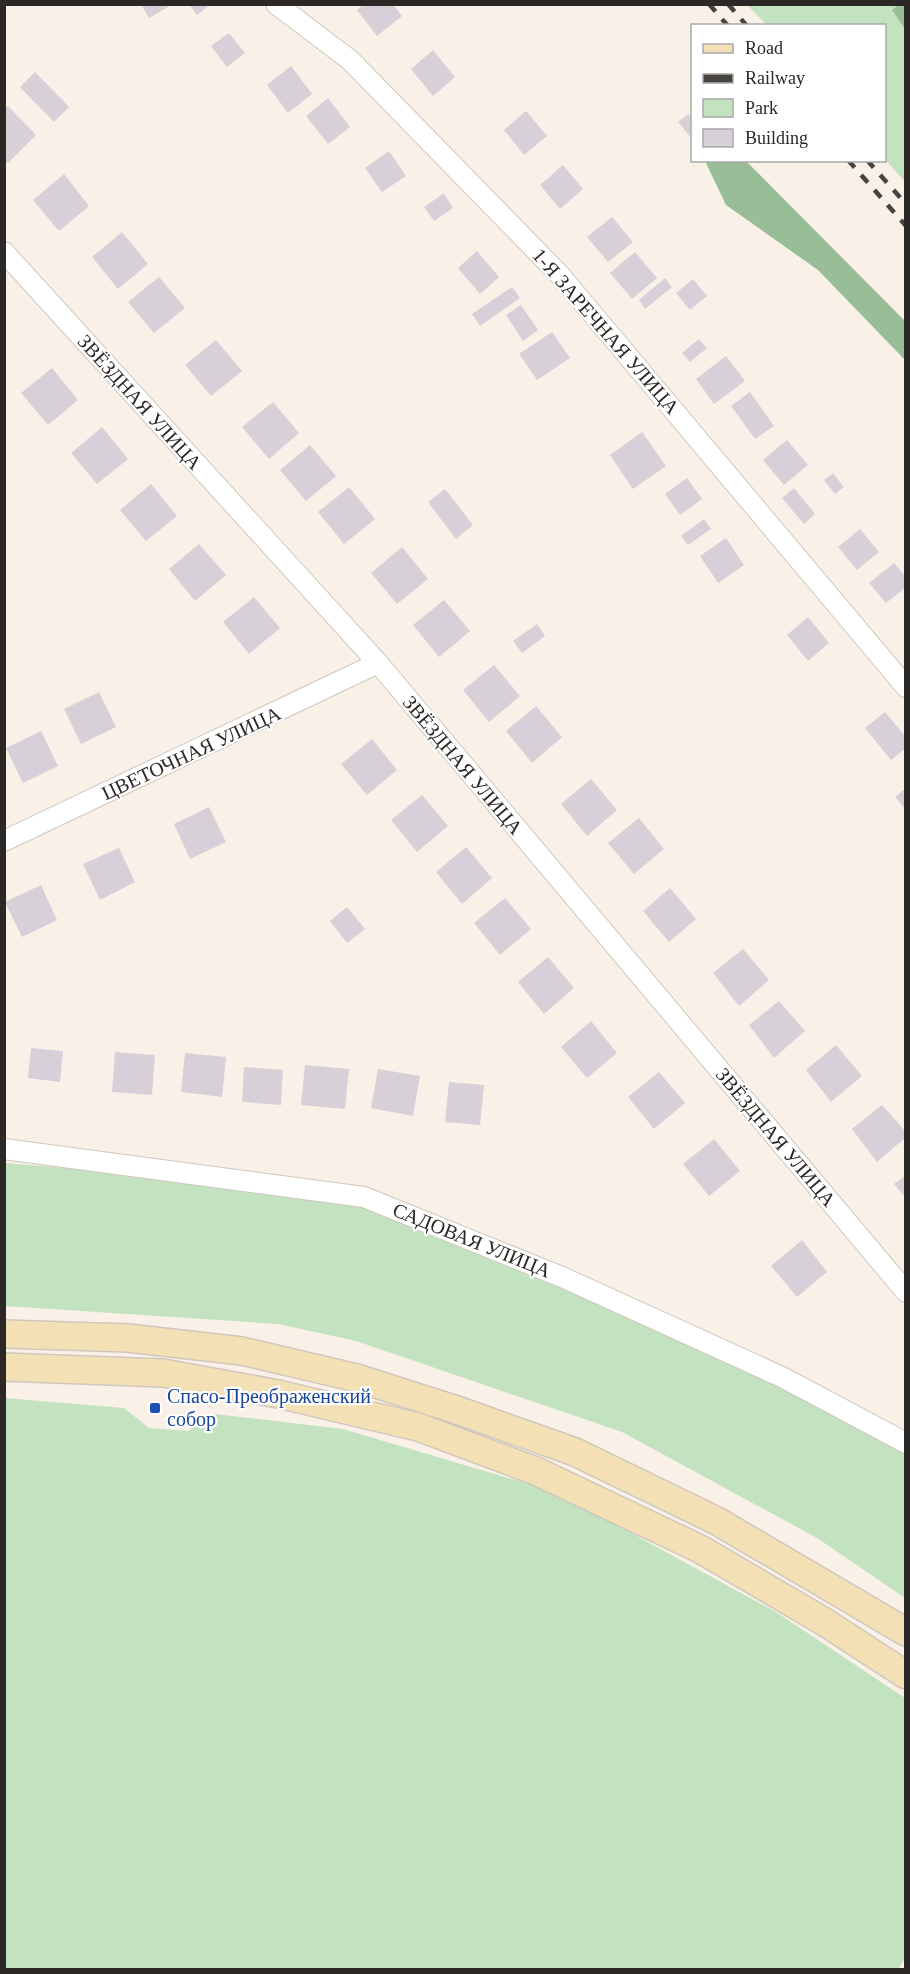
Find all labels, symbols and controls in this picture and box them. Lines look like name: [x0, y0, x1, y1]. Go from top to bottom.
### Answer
legend: [691, 24, 886, 162]
text: Road: [745, 38, 783, 58]
text: Railway: [745, 68, 805, 88]
text: Park: [745, 98, 778, 118]
text: Building: [745, 128, 808, 148]
street label: 1-Я ЗАРЕЧНАЯ УЛИЦА: [527, 244, 684, 419]
street label: ЗВЁЗДНАЯ УЛИЦА: [73, 330, 207, 475]
street label: ЗВЁЗДНАЯ УЛИЦА: [398, 691, 528, 840]
street label: ЦВЕТОЧНАЯ УЛИЦА: [98, 702, 285, 805]
street label: ЗВЁЗДНАЯ УЛИЦА: [711, 1063, 841, 1212]
street label: САДОВАЯ УЛИЦА: [389, 1198, 555, 1283]
place label: Спасо-Преображенский собор: [167, 1385, 371, 1431]
marker: Спасо-Преображенский собор: [148, 1401, 162, 1415]

